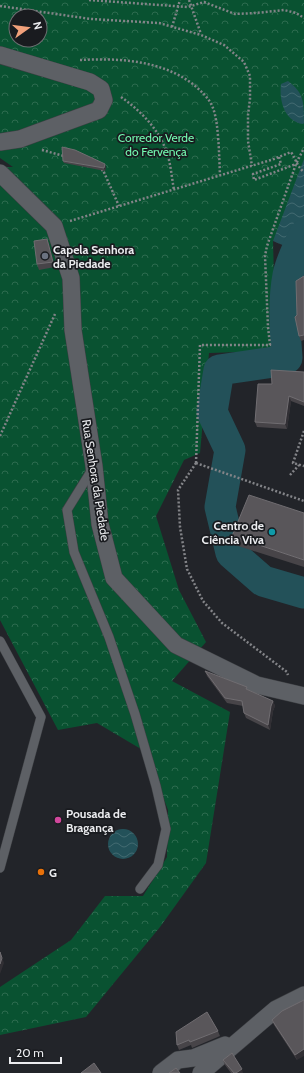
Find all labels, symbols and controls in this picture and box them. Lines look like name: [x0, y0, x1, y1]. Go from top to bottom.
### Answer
north arrow: [8, 8, 48, 48]
text: N: [30, 20, 45, 31]
park label: Corredor Verde do Fervença: [118, 130, 194, 159]
place label: Capela Senhora da Piedade: [53, 242, 134, 271]
marker: Capela Senhora da Piedade: [40, 251, 50, 261]
street label: Rua Senhora da Piedade: [79, 418, 113, 542]
place label: Centro de Ciência Viva: [202, 518, 264, 547]
marker: Centro de Ciência Viva: [267, 527, 277, 537]
place label: Pousada de Bragança: [66, 806, 126, 835]
marker: Pousada de Bragança: [53, 815, 63, 825]
place label: G: [49, 865, 57, 880]
marker: G: [36, 867, 46, 877]
scale bar: [10, 1039, 61, 1065]
text: 20 m: [16, 1045, 44, 1060]

